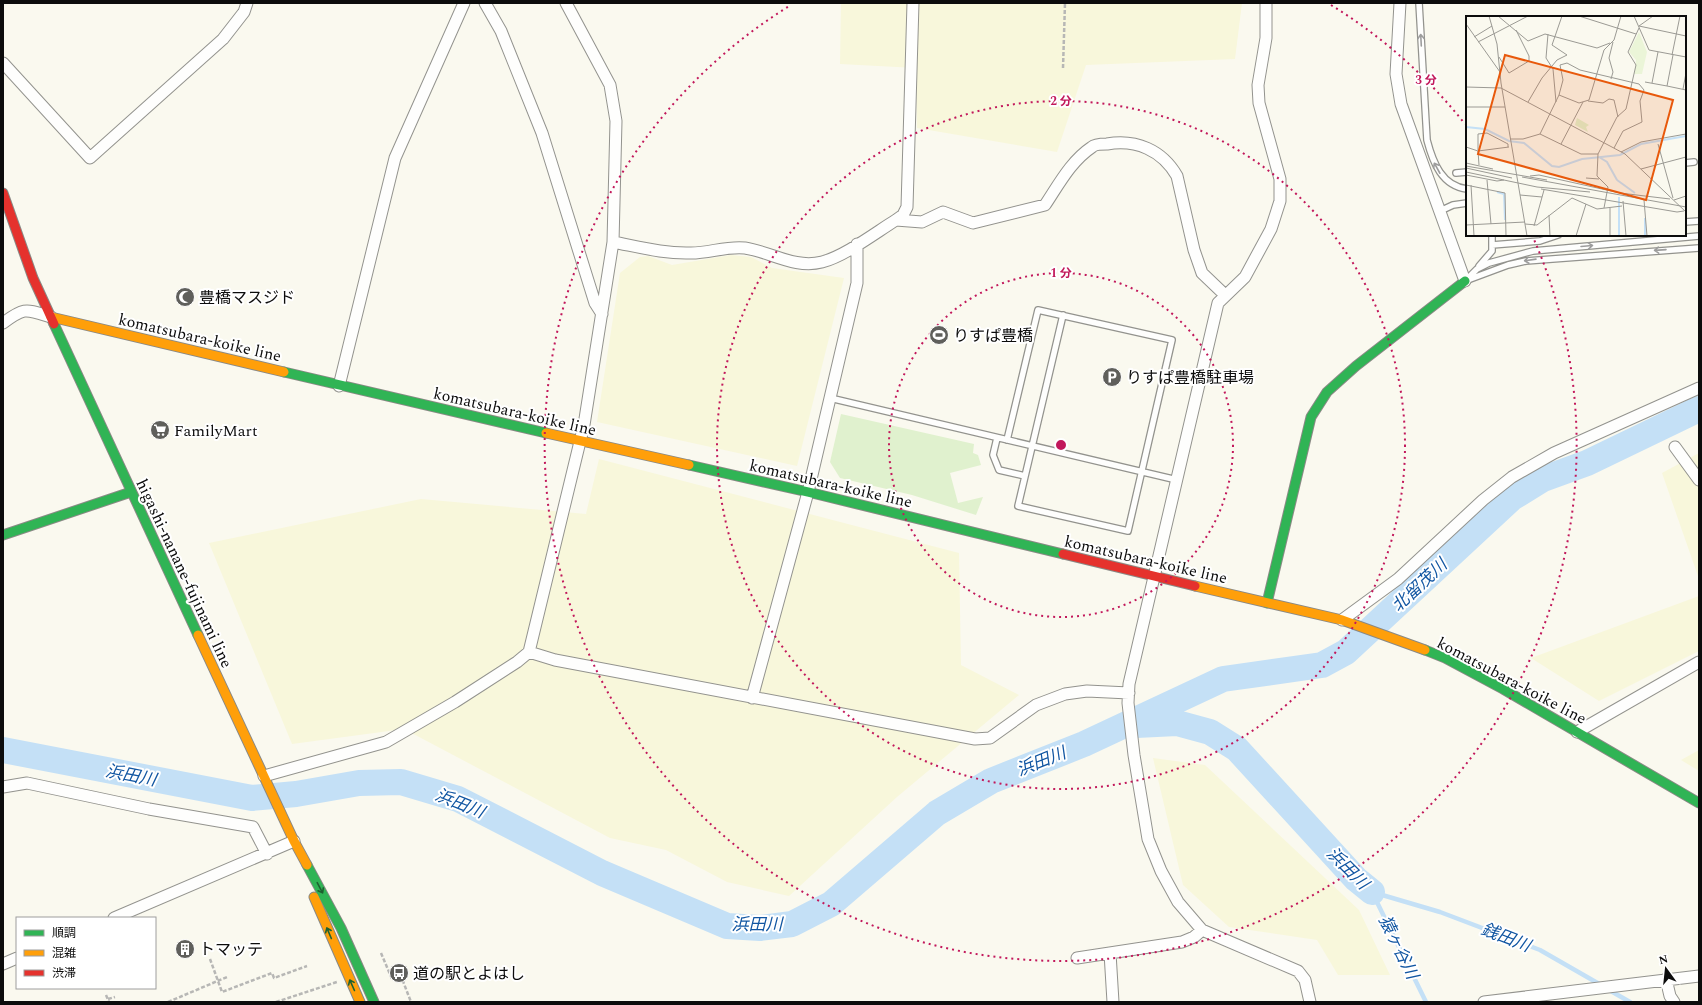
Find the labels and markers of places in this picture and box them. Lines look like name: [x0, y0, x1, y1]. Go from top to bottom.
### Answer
mosque icon: 豊橋マスジド: [174, 286, 196, 308]
place label: 豊橋マスジド: [199, 286, 295, 310]
sports icon: りすぱ豊橋: [928, 324, 950, 346]
place label: りすぱ豊橋: [953, 324, 1033, 348]
parking icon: りすぱ豊橋駐車場: [1101, 366, 1123, 388]
place label: りすぱ豊橋駐車場: [1126, 366, 1254, 390]
supermarket icon: FamilyMart: [149, 419, 171, 441]
place label: FamilyMart: [174, 419, 258, 443]
centre of rings: [1054, 438, 1068, 452]
building icon: トマッテ: [174, 938, 196, 960]
place label: トマッテ: [199, 938, 263, 962]
bus stop icon: 道の駅とよはし: [388, 962, 410, 984]
place label: 道の駅とよはし: [413, 962, 525, 986]

